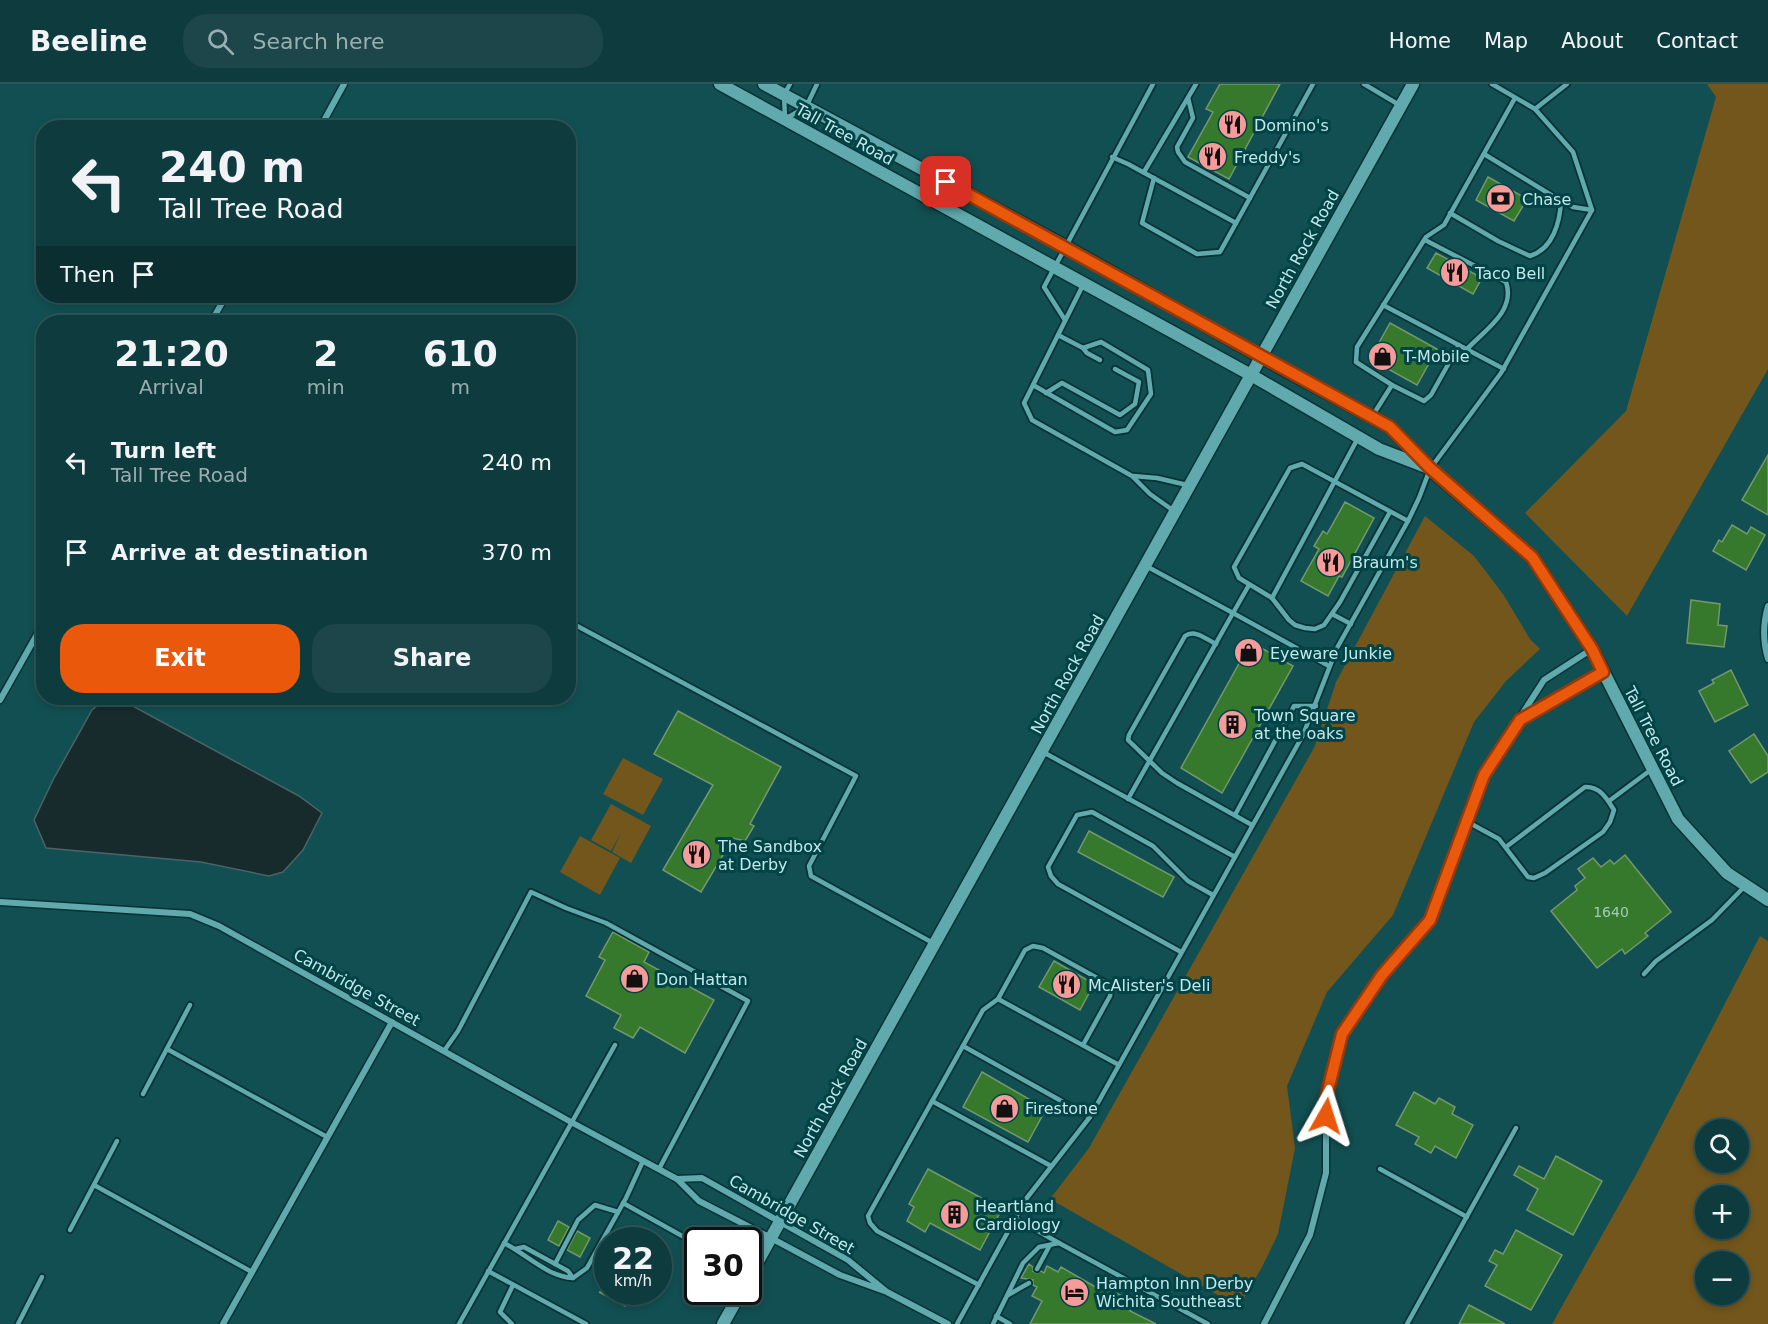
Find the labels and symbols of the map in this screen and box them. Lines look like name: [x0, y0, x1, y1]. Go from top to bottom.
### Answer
street label: Tall Tree Road: [791, 99, 897, 169]
restaurant icon: Domino's: [1217, 109, 1249, 141]
place label: Domino's: [1254, 116, 1329, 135]
restaurant icon: Freddy's: [1197, 141, 1229, 173]
place label: Freddy's: [1234, 148, 1301, 167]
pin: [920, 156, 971, 207]
bank icon: Chase: [1485, 183, 1517, 215]
street label: North Rock Road: [1262, 186, 1343, 312]
place label: Chase: [1522, 190, 1571, 209]
restaurant icon: Taco Bell: [1438, 257, 1470, 289]
place label: Taco Bell: [1474, 264, 1545, 283]
shop icon: T-Mobile: [1366, 340, 1398, 372]
place label: T-Mobile: [1402, 347, 1470, 366]
restaurant icon: Braum's: [1315, 546, 1347, 578]
place label: Braum's: [1352, 553, 1418, 572]
street label: North Rock Road: [1027, 611, 1108, 737]
shop icon: Eyeware Junkie: [1233, 637, 1265, 669]
place label: Eyeware Junkie: [1270, 644, 1392, 663]
street label: Tall Tree Road: [1620, 682, 1687, 789]
place label: Town Square at the oaks: [1253, 706, 1355, 743]
building icon: Town Square at the oaks: [1217, 708, 1249, 740]
place label: The Sandbox at Derby: [717, 837, 822, 874]
restaurant icon: The Sandbox at Derby: [681, 839, 713, 871]
house number: 1640: [1593, 904, 1629, 920]
street label: Cambridge Street: [290, 945, 423, 1030]
shop icon: Don Hattan: [619, 963, 651, 995]
restaurant icon: McAlister's Deli: [1051, 969, 1083, 1001]
place label: Don Hattan: [656, 970, 748, 989]
place label: McAlister's Deli: [1088, 976, 1210, 995]
street label: North Rock Road: [790, 1035, 871, 1161]
position arrow: [1294, 1084, 1358, 1148]
shop icon: Firestone: [988, 1092, 1020, 1124]
place label: Firestone: [1025, 1099, 1098, 1118]
street label: Cambridge Street: [726, 1171, 858, 1258]
place label: Heartland Cardiology: [975, 1197, 1061, 1234]
building icon: Heartland Cardiology: [938, 1199, 970, 1231]
speed limit sign: 30: [684, 1227, 762, 1305]
place label: Hampton Inn Derby Wichita Southeast: [1096, 1274, 1253, 1311]
hotel icon: Hampton Inn Derby Wichita Southeast: [1059, 1276, 1091, 1308]

